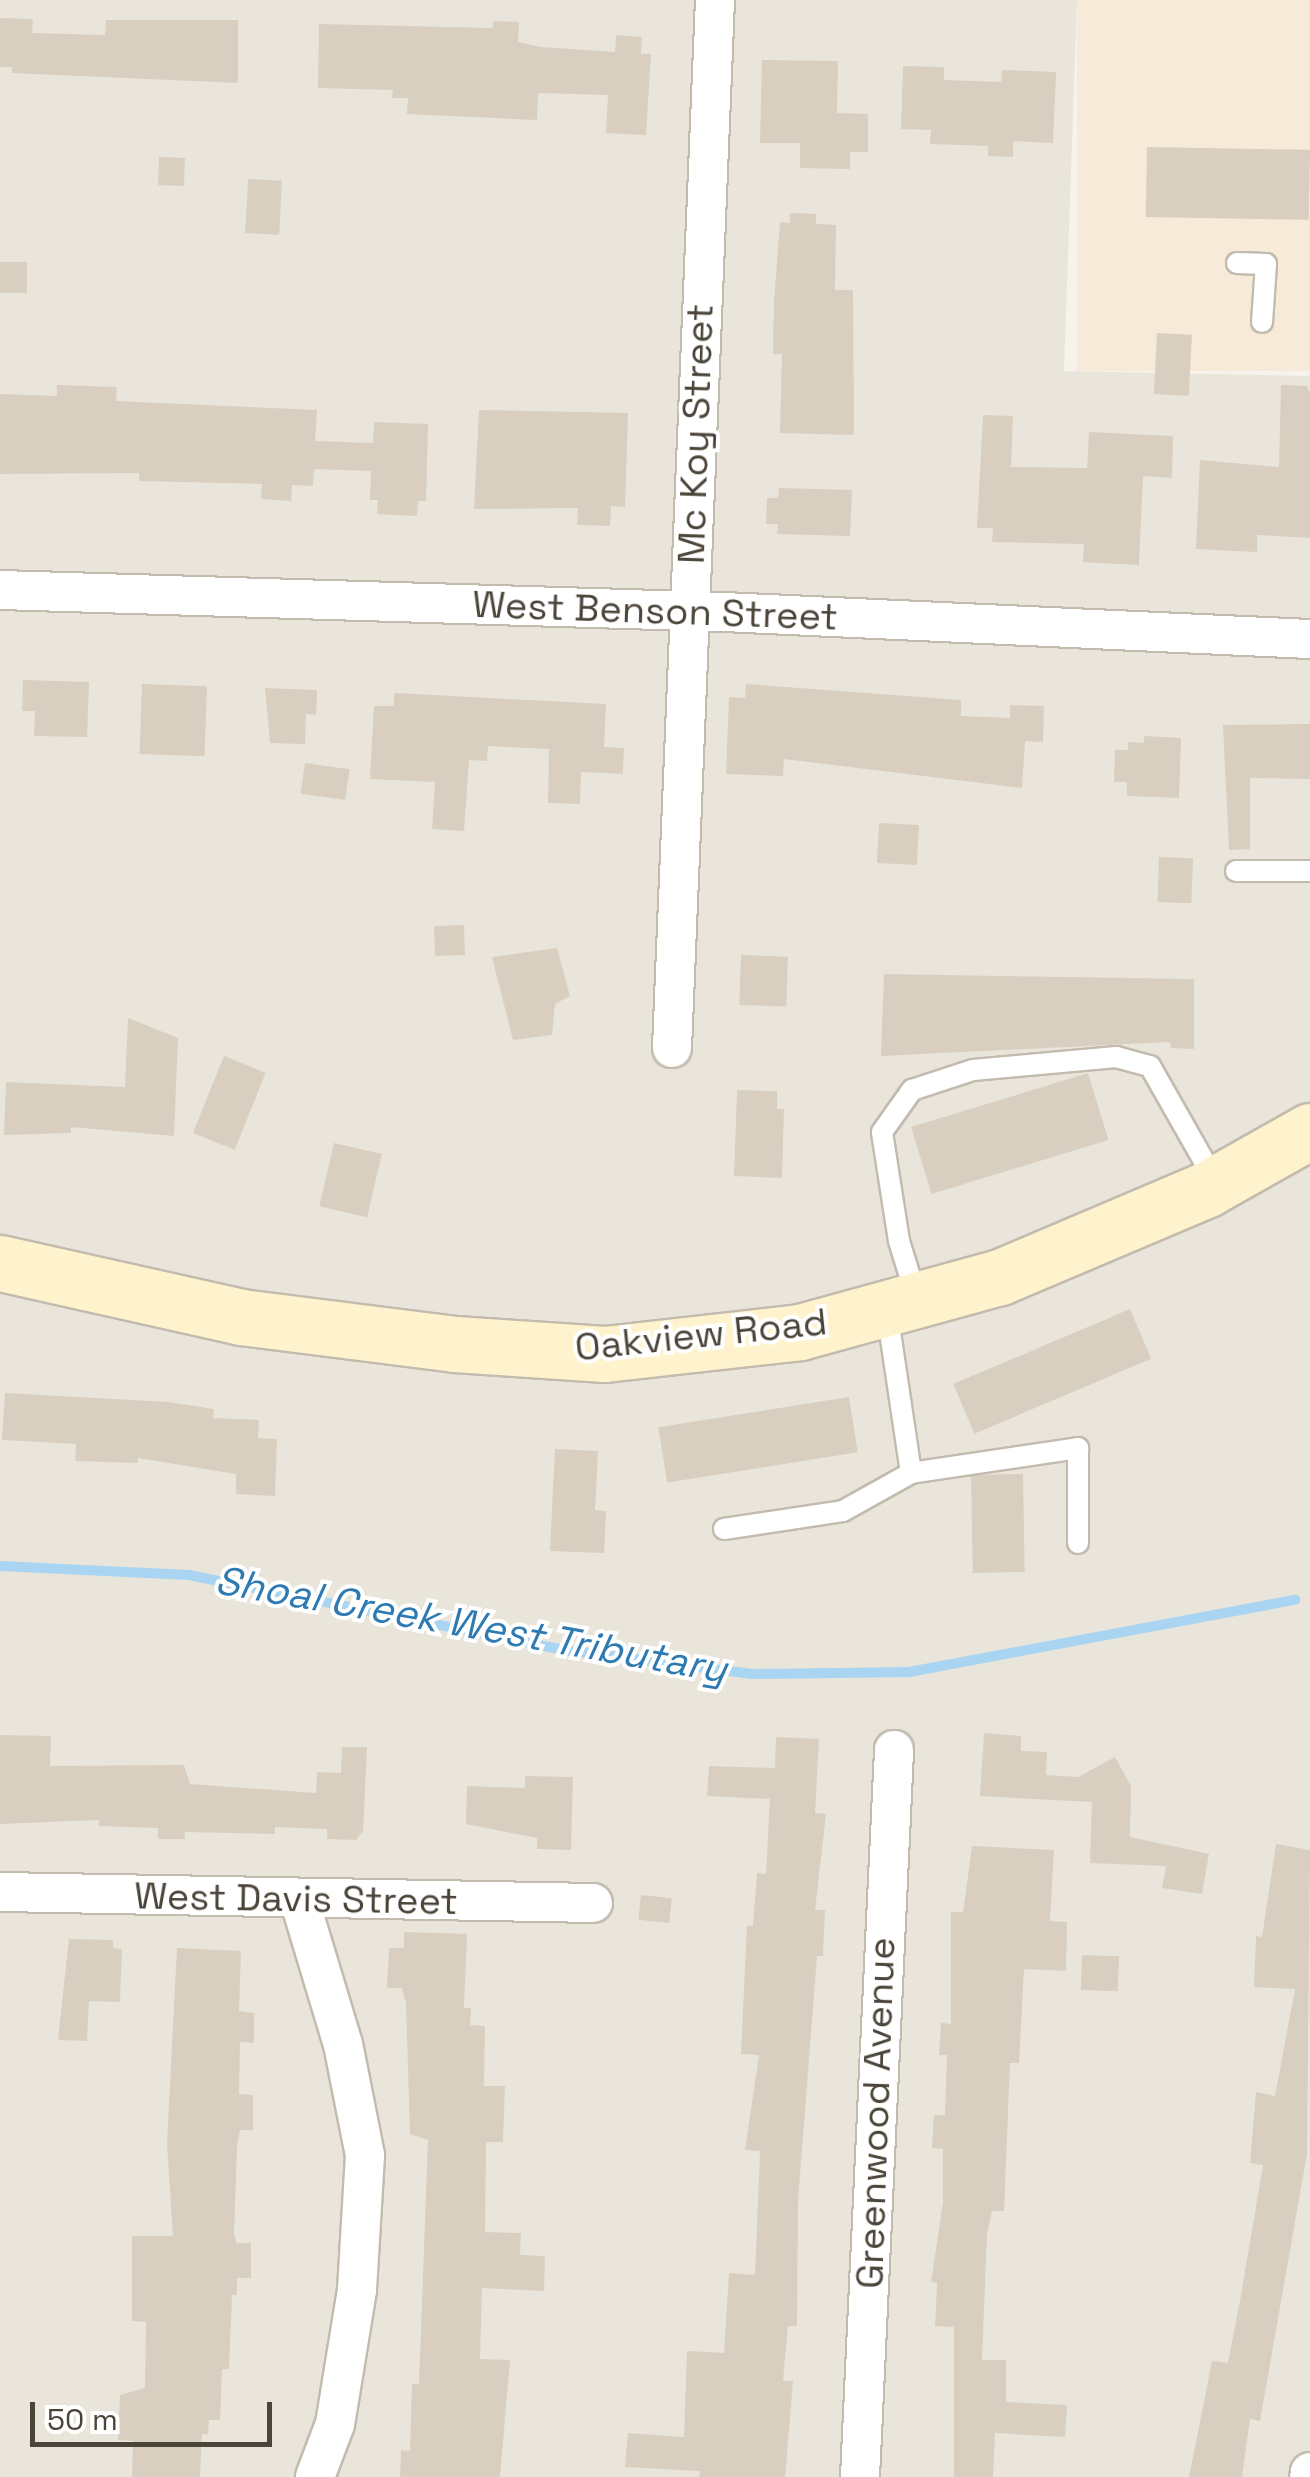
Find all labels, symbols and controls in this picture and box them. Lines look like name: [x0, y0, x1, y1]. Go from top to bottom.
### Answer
street label: Mc Koy Street: [669, 303, 723, 565]
street label: West Benson Street: [471, 582, 839, 640]
street label: Oakview Road: [573, 1299, 829, 1371]
water label: Shoal Creek West Tributary: [211, 1556, 731, 1694]
street label: West Davis Street: [134, 1873, 458, 1925]
street label: Greenwood Avenue: [847, 1936, 905, 2290]
scale bar: [35, 2382, 278, 2444]
text: 50 m: [47, 2400, 118, 2439]

